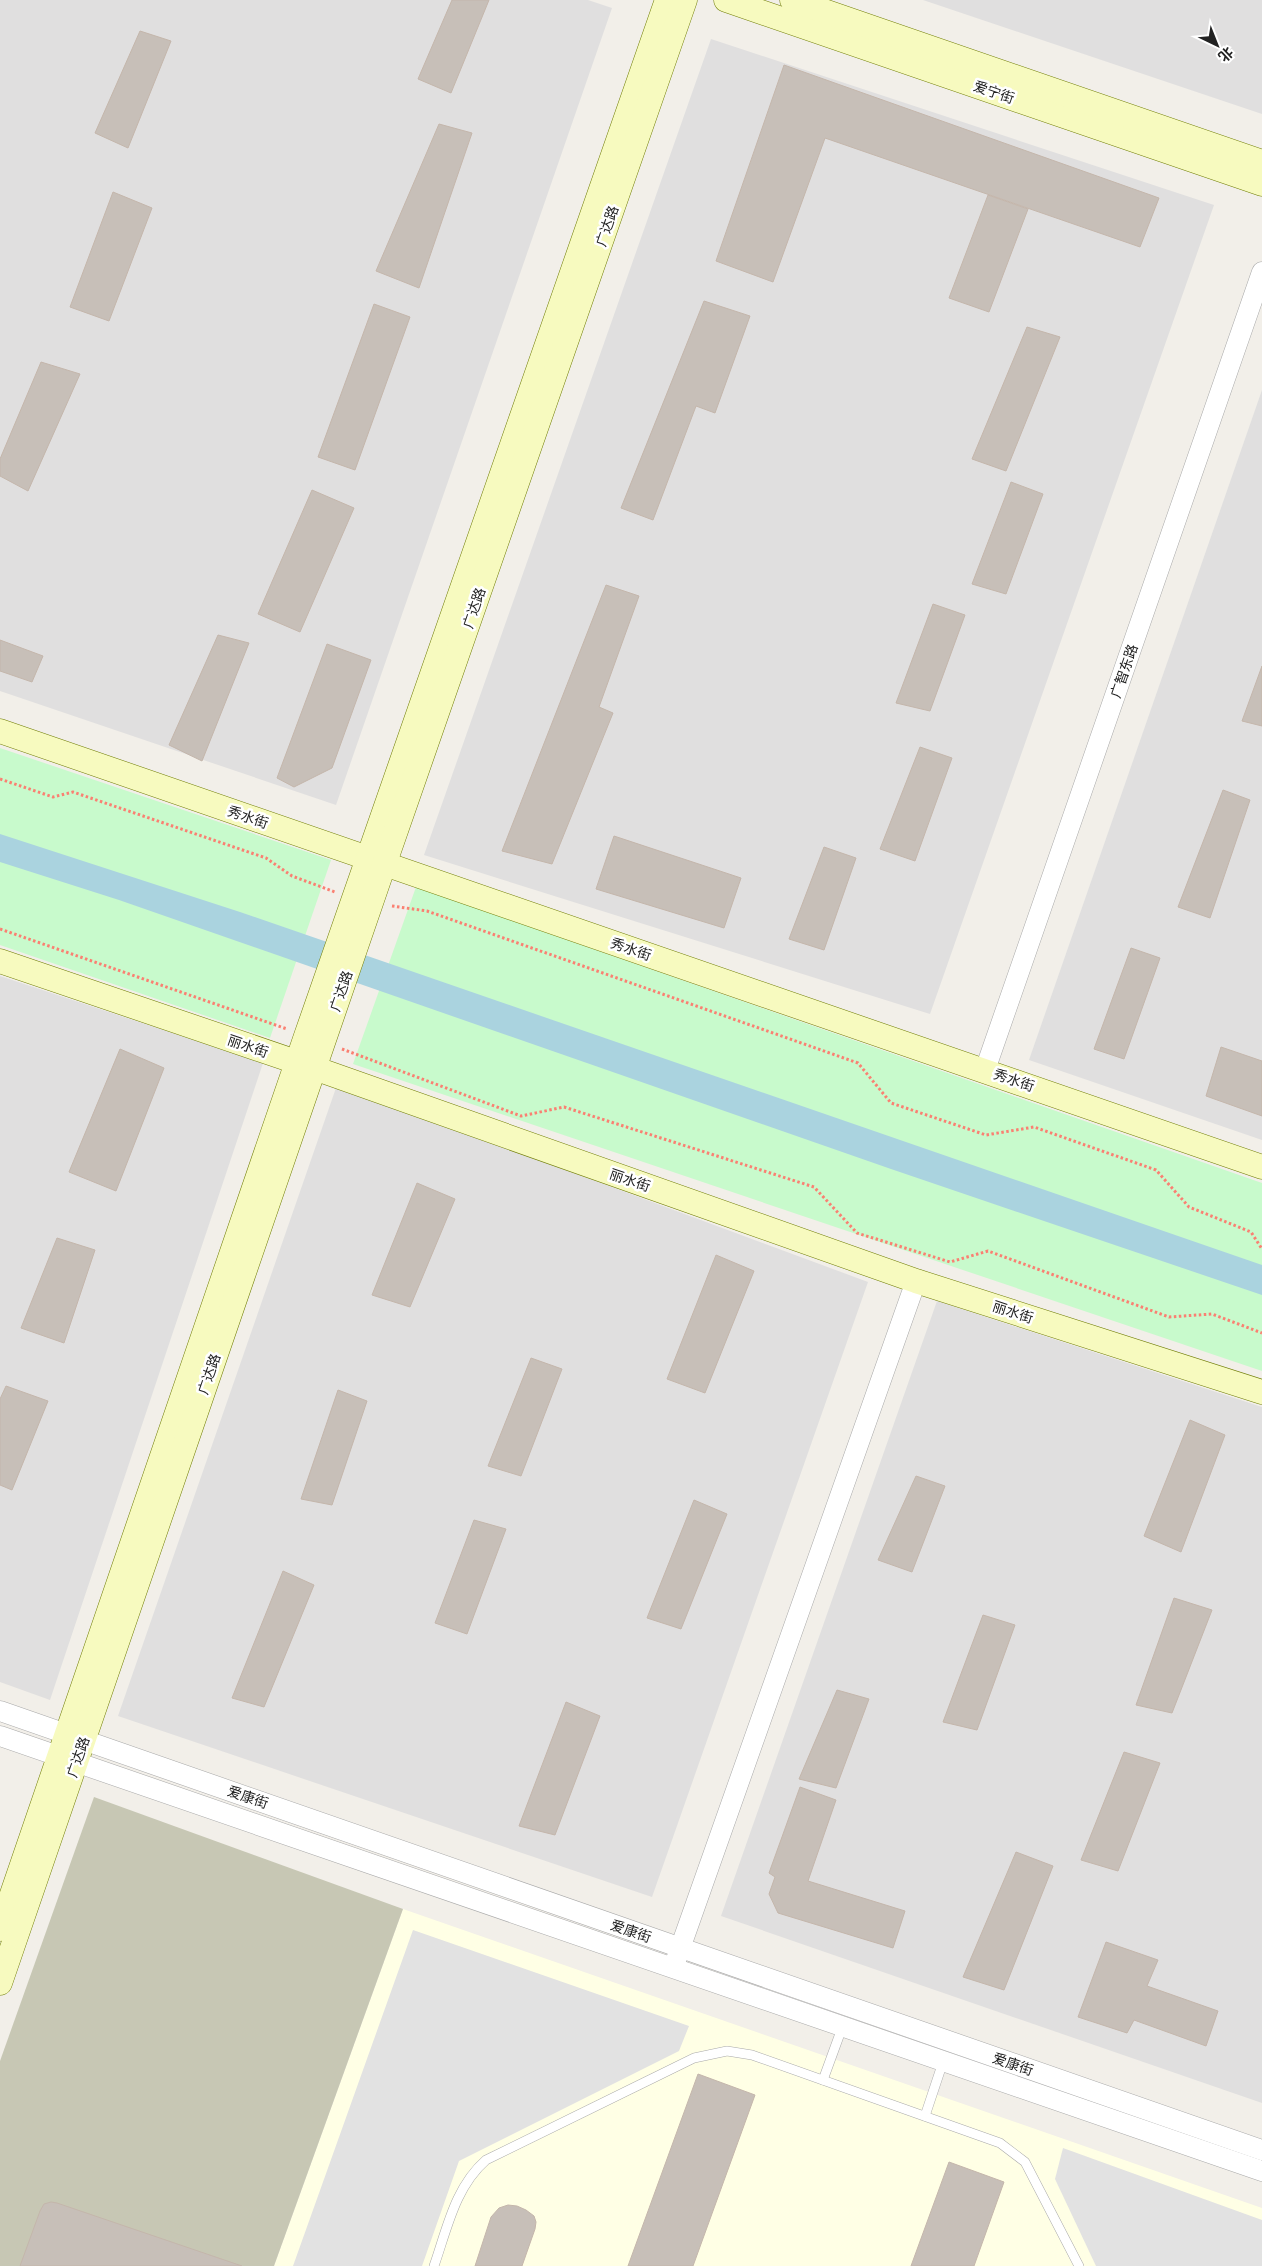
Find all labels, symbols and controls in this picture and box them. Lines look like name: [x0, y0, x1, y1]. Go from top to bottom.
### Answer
north arrow: [1192, 20, 1242, 70]
text: 北: [1215, 43, 1237, 66]
street label: 爱宁街: [971, 77, 1017, 107]
street label: 广达路: [592, 203, 622, 249]
street label: 广达路: [459, 585, 489, 631]
street label: 广智东路: [1106, 642, 1142, 700]
street label: 秀水街: [225, 802, 271, 832]
street label: 秀水街: [608, 934, 654, 964]
street label: 广达路: [326, 968, 356, 1014]
street label: 丽水街: [225, 1031, 271, 1061]
street label: 秀水街: [991, 1065, 1037, 1095]
street label: 丽水街: [607, 1165, 653, 1195]
street label: 丽水街: [990, 1297, 1036, 1327]
street label: 广达路: [194, 1351, 224, 1397]
street label: 广达路: [63, 1734, 93, 1780]
street label: 爱康街: [225, 1782, 271, 1812]
street label: 爱康街: [608, 1916, 654, 1946]
street label: 爱康街: [990, 2049, 1036, 2079]

